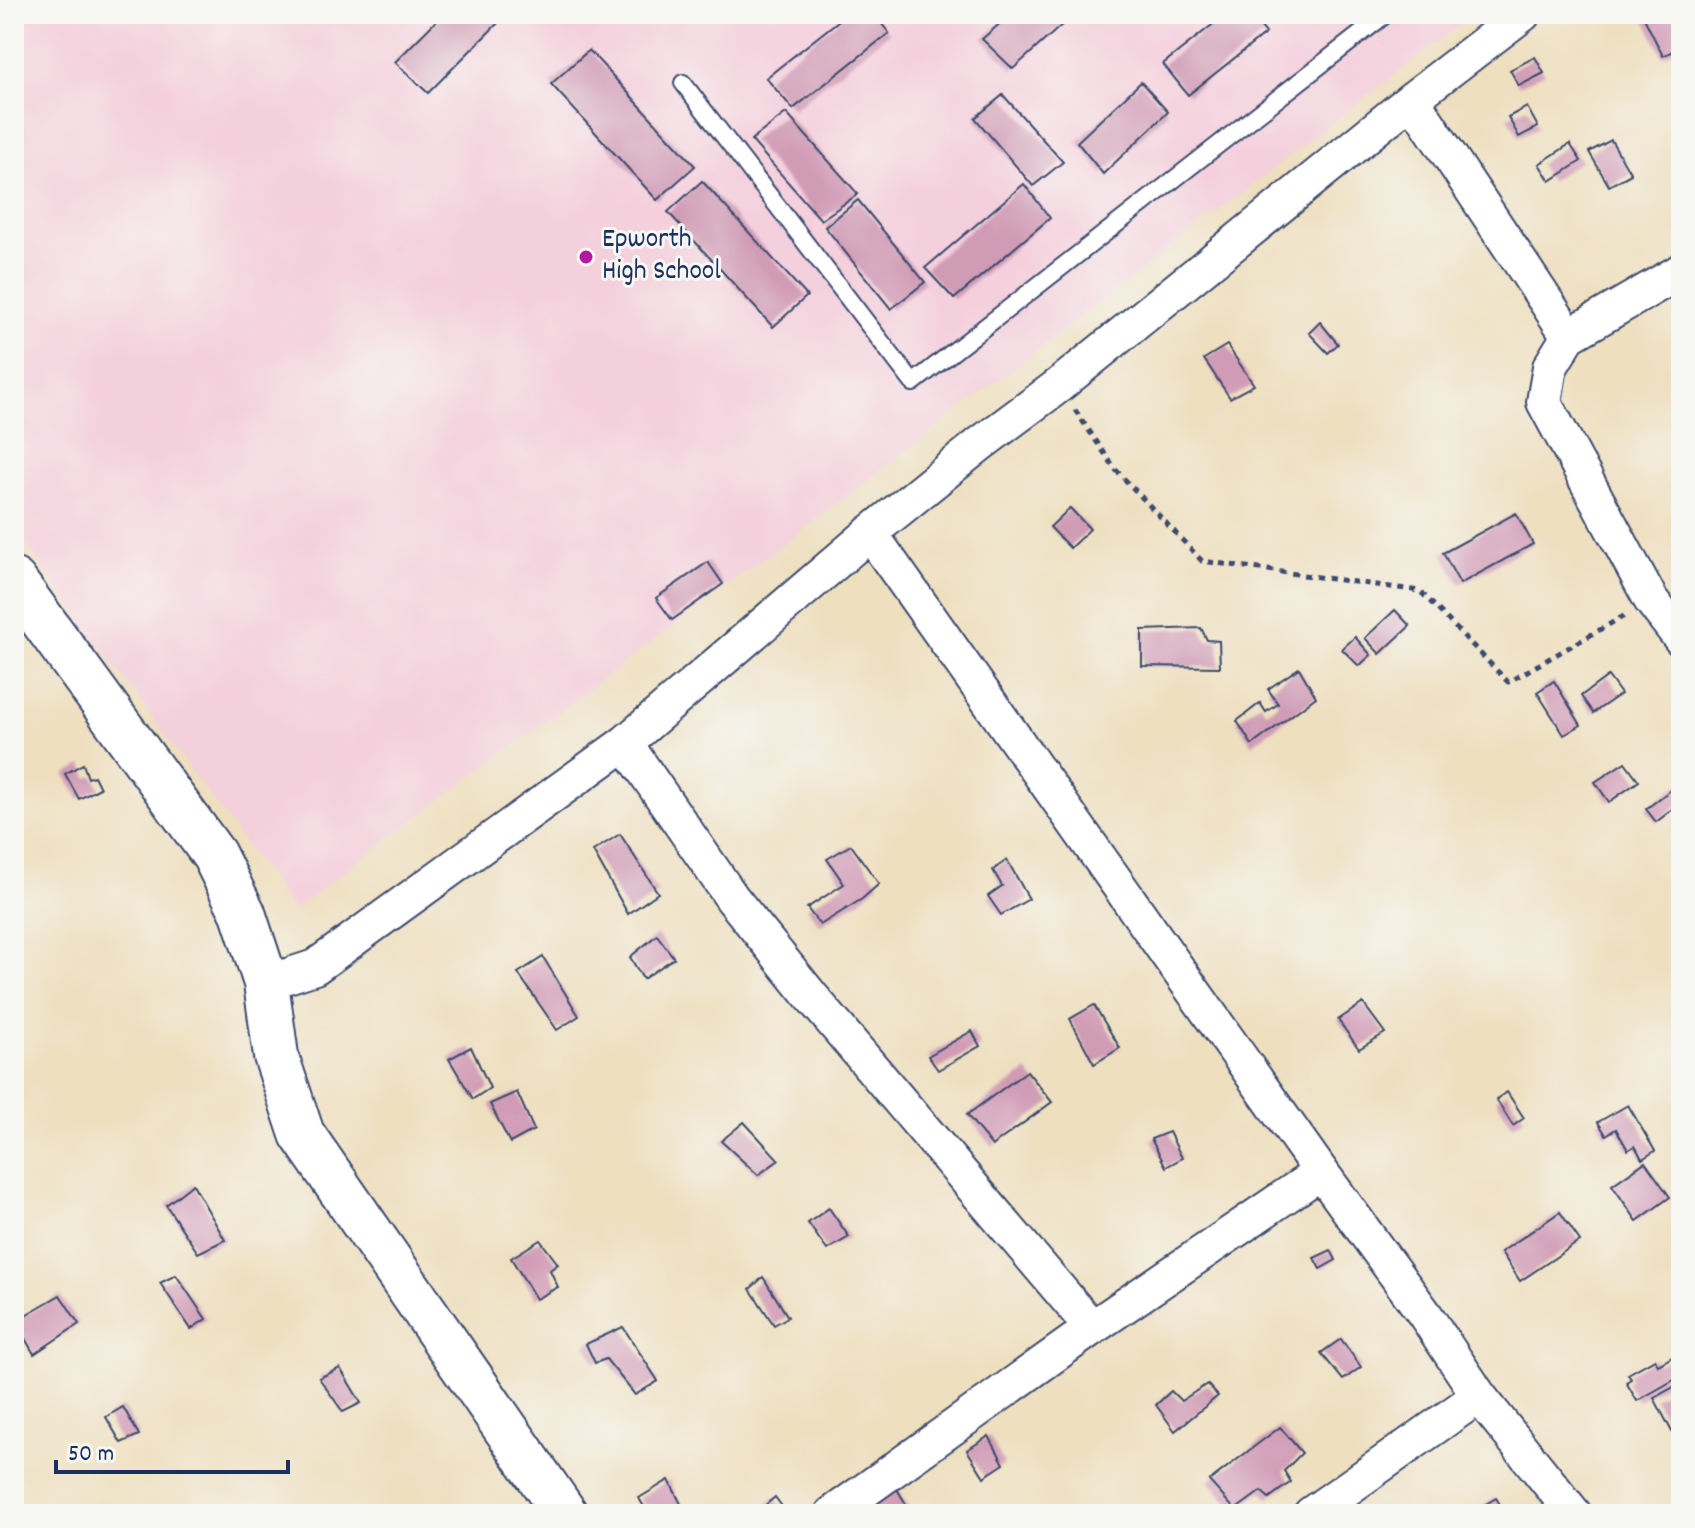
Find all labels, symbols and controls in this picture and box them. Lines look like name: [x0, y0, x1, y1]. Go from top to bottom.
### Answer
place label: Epworth High School: [602, 221, 721, 293]
marker: Epworth High School: [577, 248, 595, 266]
scale bar: [56, 1424, 288, 1474]
text: 50 m: [68, 1438, 114, 1472]

